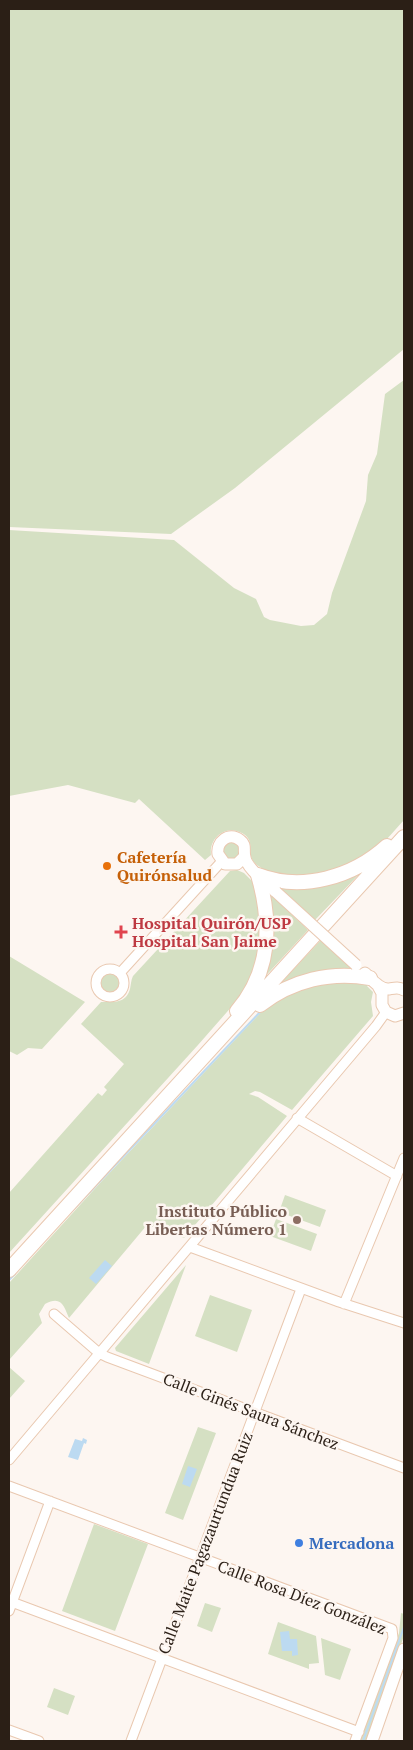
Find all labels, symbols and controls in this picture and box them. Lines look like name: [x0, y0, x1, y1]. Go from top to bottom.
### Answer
place label: Cafetería Quirónsalud: [117, 846, 212, 886]
marker: Cafetería Quirónsalud: [101, 860, 113, 872]
place label: Hospital Quirón/USP Hospital San Jaime: [132, 912, 291, 952]
marker: Hospital Quirón/USP Hospital San Jaime: [114, 925, 128, 939]
place label: Instituto Público Libertas Número 1: [145, 1200, 287, 1240]
marker: Instituto Público Libertas Número 1: [291, 1214, 303, 1226]
street label: Calle Ginés Saura Sánchez: [160, 1367, 342, 1455]
street label: Calle Maite Pagazaurtundua Ruiz: [152, 1429, 258, 1657]
place label: Mercadona: [309, 1532, 394, 1554]
marker: Mercadona: [293, 1537, 305, 1549]
street label: Calle Rosa Díez González: [214, 1555, 390, 1639]

